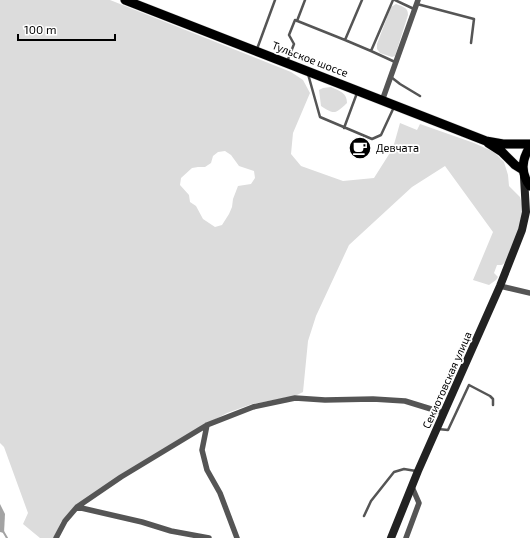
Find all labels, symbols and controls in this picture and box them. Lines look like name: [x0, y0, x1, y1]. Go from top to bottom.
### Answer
scale bar: [18, 16, 115, 42]
text: 100 m: [24, 22, 56, 36]
street label: Тульское шоссе: [270, 38, 350, 80]
cafe icon: Девчата: [347, 135, 373, 161]
place label: Девчата: [376, 141, 419, 154]
street label: Секиотовская улица: [419, 329, 475, 431]

